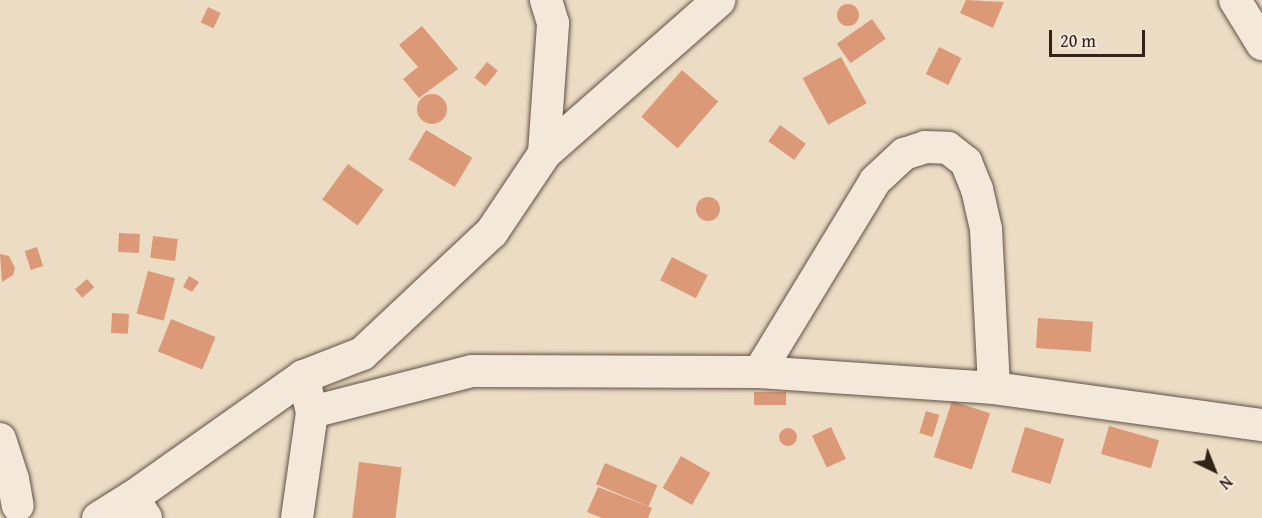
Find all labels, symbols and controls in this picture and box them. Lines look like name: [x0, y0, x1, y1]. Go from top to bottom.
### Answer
scale bar: [1052, 18, 1148, 56]
text: 20 m: [1060, 27, 1096, 54]
north arrow: [1184, 440, 1244, 500]
text: N: [1214, 471, 1238, 496]

